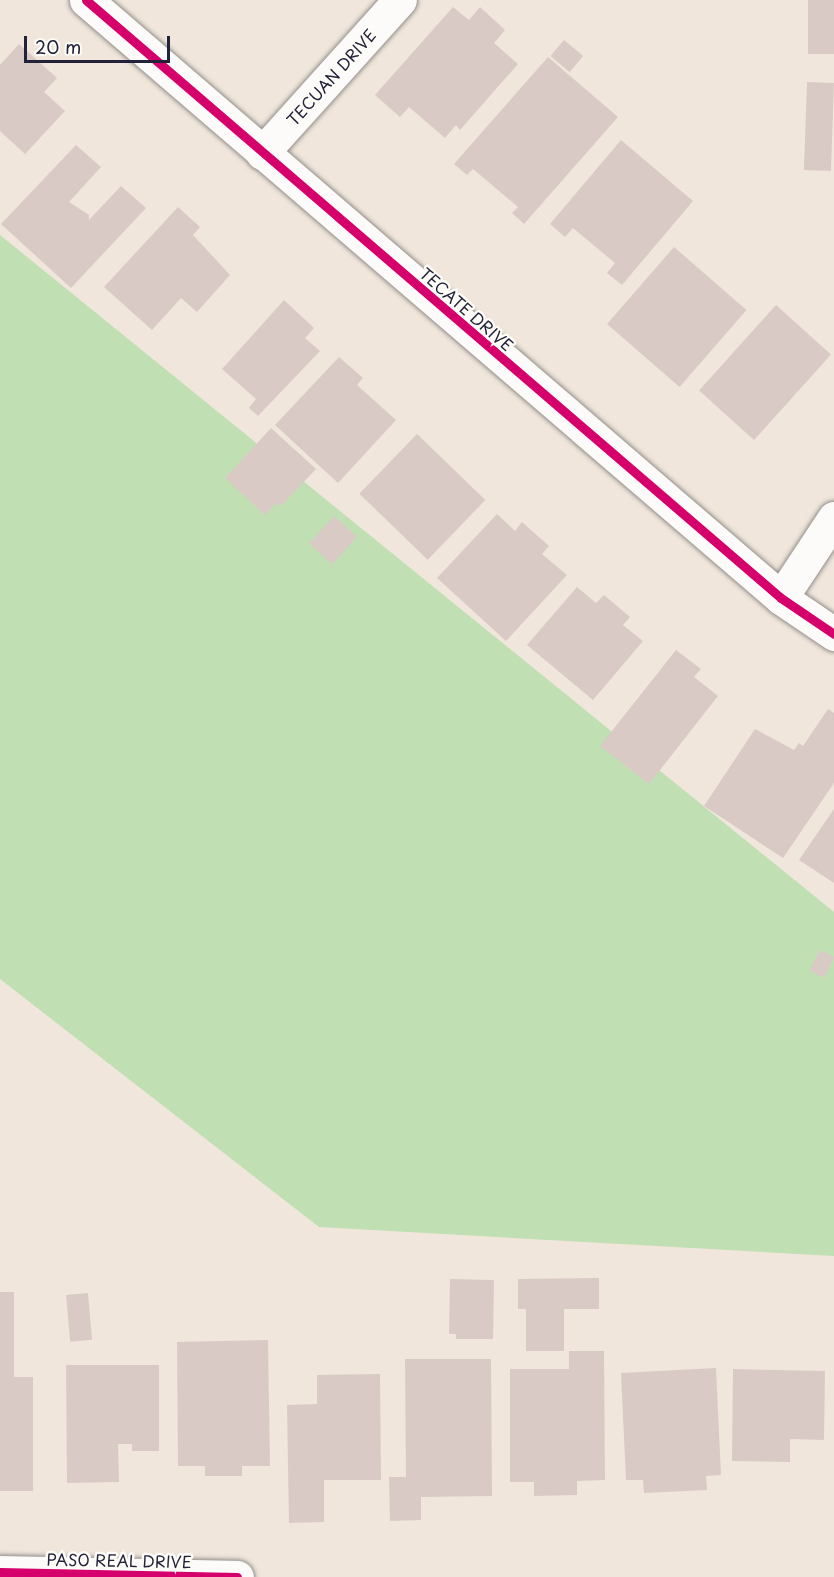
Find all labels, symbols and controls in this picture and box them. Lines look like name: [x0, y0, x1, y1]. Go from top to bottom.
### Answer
scale bar: [27, 24, 172, 62]
street label: TECUAN DRIVE: [283, 25, 379, 129]
text: 20 m: [35, 33, 81, 60]
street label: TECATE DRIVE: [416, 263, 518, 355]
street label: PASO REAL DRIVE: [46, 1549, 192, 1571]

